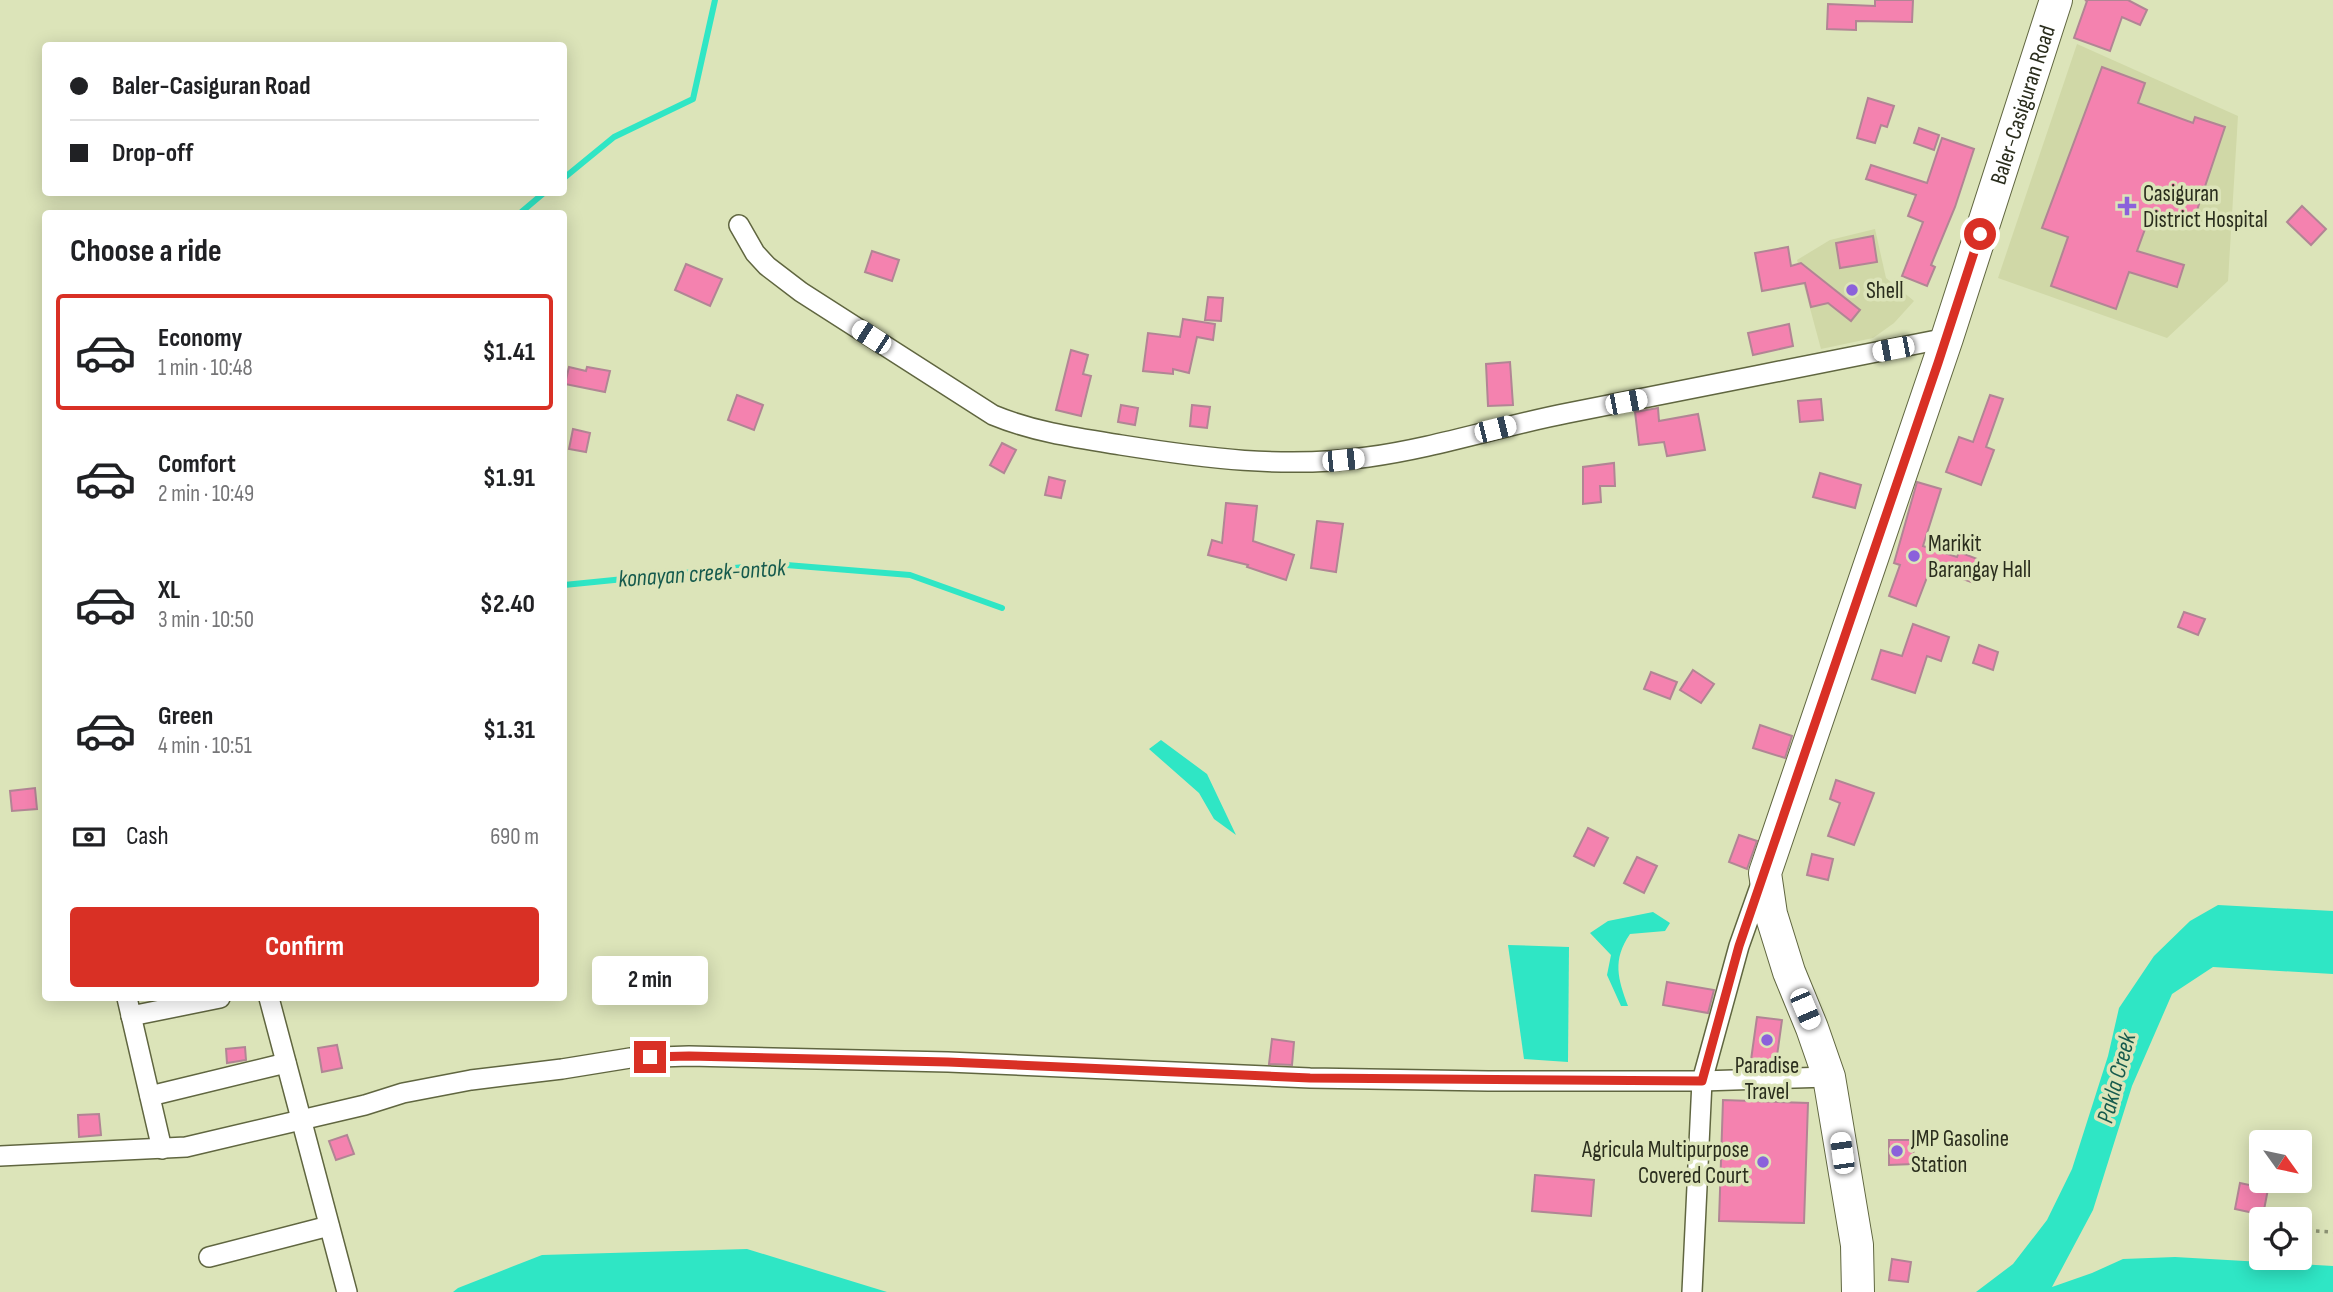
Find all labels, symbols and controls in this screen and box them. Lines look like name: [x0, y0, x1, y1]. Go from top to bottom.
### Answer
street label: Baler-Casiguran Road: [1984, 22, 2062, 188]
text: Baler-Casiguran Road: [112, 71, 311, 102]
text: Drop-off: [112, 138, 193, 169]
place label: Casiguran District Hospital: [2143, 180, 2268, 234]
marker: Casiguran District Hospital: [2117, 196, 2137, 216]
route start: [1964, 218, 1996, 250]
text: Choose a ride: [70, 232, 222, 271]
place label: Shell: [1866, 277, 1904, 305]
marker: Shell: [1844, 282, 1860, 298]
car: [848, 317, 895, 357]
icon: car: [74, 321, 137, 384]
text: Economy: [158, 323, 242, 354]
car: [1871, 335, 1916, 363]
text: $1.41: [483, 337, 535, 368]
text: 1 min · 10:48: [158, 354, 253, 382]
car: [1604, 388, 1649, 416]
car: [1473, 414, 1518, 444]
icon: car: [74, 447, 137, 510]
car: [1322, 447, 1365, 473]
text: Comfort: [158, 449, 236, 480]
text: $1.91: [483, 463, 535, 494]
text: 2 min · 10:49: [158, 480, 254, 508]
place label: Marikit Barangay Hall: [1928, 530, 2031, 584]
marker: Marikit Barangay Hall: [1906, 548, 1922, 564]
water label: konayan creek-ontok: [617, 553, 788, 594]
icon: car: [74, 573, 137, 636]
text: XL: [158, 575, 180, 606]
text: $2.40: [480, 589, 535, 620]
text: 3 min · 10:50: [158, 606, 254, 634]
icon: car: [74, 699, 137, 762]
text: Green: [158, 701, 213, 732]
text: $1.31: [483, 715, 535, 746]
text: 4 min · 10:51: [158, 732, 252, 760]
icon: cash: [70, 818, 108, 856]
text: Cash: [126, 821, 169, 852]
text: 690 m: [490, 823, 539, 851]
button: Confirm: [70, 907, 539, 987]
callout: 2 min: [592, 956, 708, 1004]
text: 2 min: [628, 966, 672, 994]
car: [1788, 986, 1823, 1032]
water label: Pakla Creek: [2091, 1029, 2143, 1126]
marker: Paradise Travel: [1759, 1032, 1775, 1048]
route end: [634, 1041, 666, 1073]
place label: Paradise Travel: [1735, 1052, 1799, 1106]
place label: JMP Gasoline Station: [1910, 1125, 2009, 1179]
north arrow: [2249, 1130, 2312, 1194]
map controls: [2249, 1130, 2312, 1270]
car: [1829, 1131, 1856, 1175]
place label: Agricula Multipurpose Covered Court: [1581, 1136, 1749, 1190]
marker: JMP Gasoline Station: [1889, 1143, 1905, 1159]
marker: Agricula Multipurpose Covered Court: [1755, 1154, 1771, 1170]
button: locate: [2249, 1207, 2312, 1270]

